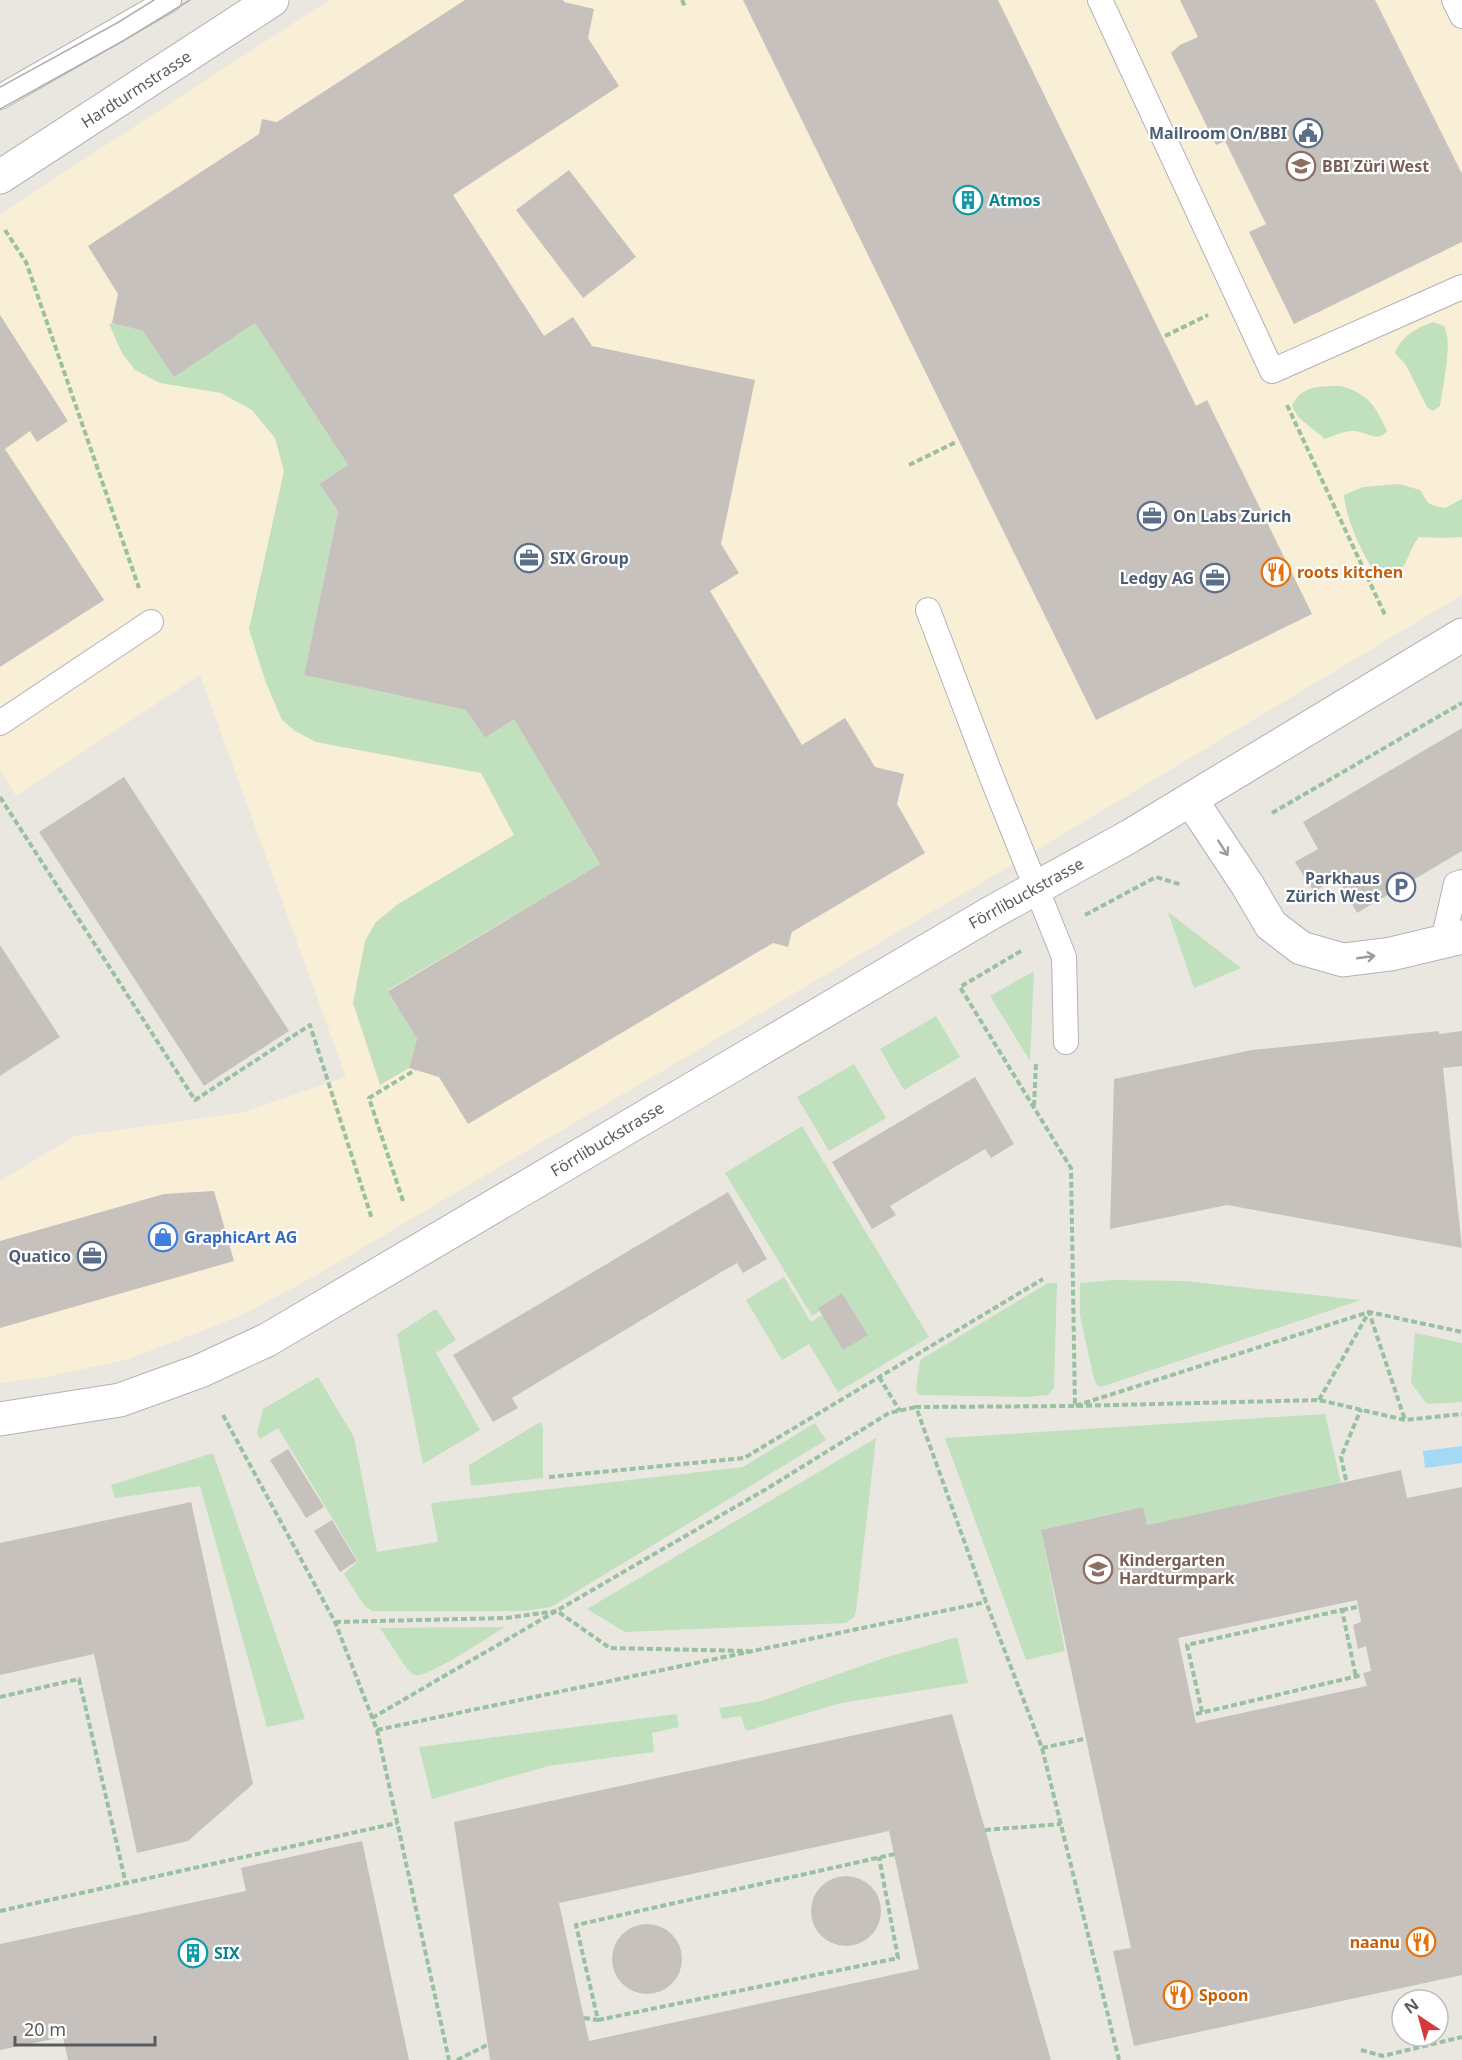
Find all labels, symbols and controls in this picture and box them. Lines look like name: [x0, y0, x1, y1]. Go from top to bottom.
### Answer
street label: Hardturmstrasse: [77, 45, 195, 133]
public building icon: Mailroom On/BBI: [1292, 117, 1324, 149]
place label: Mailroom On/BBI: [1149, 122, 1287, 144]
school or university icon: BBI Züri West: [1285, 150, 1317, 182]
place label: BBI Züri West: [1322, 155, 1429, 177]
building icon: Atmos: [952, 184, 984, 216]
place label: Atmos: [989, 189, 1041, 211]
office icon: On Labs Zurich: [1136, 500, 1168, 532]
place label: On Labs Zurich: [1173, 505, 1291, 527]
office icon: SIX Group: [513, 542, 545, 574]
place label: SIX Group: [550, 547, 629, 569]
restaurant icon: roots kitchen: [1260, 556, 1292, 588]
place label: roots kitchen: [1297, 561, 1403, 583]
office icon: Ledgy AG: [1199, 562, 1231, 594]
place label: Ledgy AG: [1120, 567, 1194, 589]
one-way arrow: [1217, 840, 1229, 856]
street label: Förrlibuckstrasse: [964, 852, 1088, 934]
place label: Parkhaus Zürich West: [1286, 867, 1380, 907]
parking icon: Parkhaus Zürich West: [1385, 871, 1417, 903]
one-way arrow: [1355, 951, 1375, 962]
street label: Förrlibuckstrasse: [546, 1096, 668, 1182]
shop icon: GraphicArt AG: [147, 1221, 179, 1253]
place label: GraphicArt AG: [184, 1226, 297, 1248]
office icon: Quatico: [76, 1240, 108, 1272]
place label: Quatico: [8, 1245, 71, 1267]
place label: Kindergarten Hardturmpark: [1119, 1549, 1235, 1589]
school or university icon: Kindergarten Hardturmpark: [1082, 1553, 1114, 1585]
restaurant icon: naanu: [1405, 1926, 1437, 1958]
place label: naanu: [1350, 1931, 1400, 1953]
building icon: SIX: [177, 1937, 209, 1969]
place label: SIX: [214, 1942, 240, 1964]
restaurant icon: Spoon: [1162, 1979, 1194, 2011]
place label: Spoon: [1199, 1984, 1248, 2006]
north arrow: [1390, 1988, 1450, 2048]
text: N: [1399, 1993, 1423, 2019]
scale bar: [15, 2009, 154, 2047]
text: 20 m: [24, 2017, 66, 2041]

